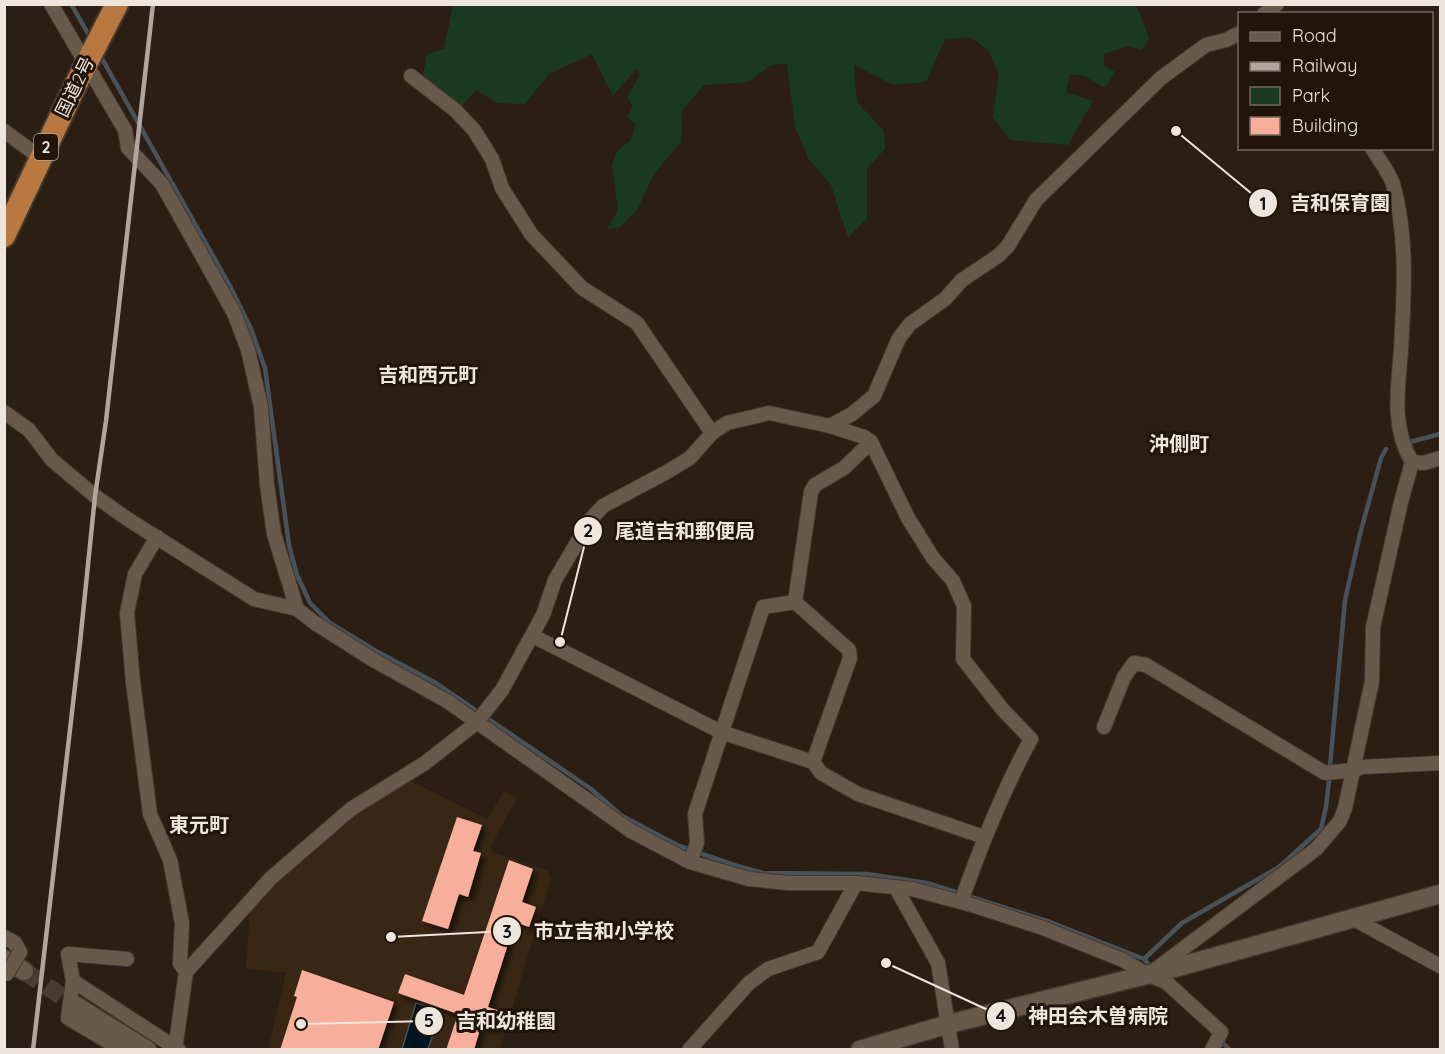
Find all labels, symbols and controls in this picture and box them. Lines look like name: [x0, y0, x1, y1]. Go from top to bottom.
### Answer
legend: [1238, 12, 1433, 150]
text: Road: [1292, 24, 1337, 47]
street label: 国道2号: [50, 53, 99, 121]
text: Railway: [1292, 54, 1358, 77]
text: Park: [1292, 84, 1330, 107]
text: Building: [1292, 114, 1358, 137]
road number: 2: [34, 134, 58, 160]
callout: 吉和保育園: [1248, 184, 1402, 222]
text: 吉和保育園: [1290, 190, 1390, 215]
text: 1: [1259, 192, 1267, 215]
district label: 吉和西元町: [378, 362, 478, 387]
district label: 沖側町: [1149, 431, 1209, 456]
callout: 尾道吉和郵便局: [573, 512, 767, 550]
text: 尾道吉和郵便局: [615, 518, 755, 543]
text: 2: [583, 519, 593, 542]
district label: 東元町: [169, 812, 229, 837]
callout: 市立吉和小学校: [492, 912, 686, 950]
text: 市立吉和小学校: [534, 918, 674, 943]
text: 3: [502, 920, 512, 943]
callout: 神田会木曽病院: [986, 997, 1180, 1035]
callout: 吉和幼稚園: [414, 1002, 568, 1040]
text: 神田会木曽病院: [1028, 1003, 1168, 1028]
text: 4: [996, 1004, 1007, 1027]
text: 吉和幼稚園: [456, 1008, 556, 1033]
text: 5: [424, 1009, 434, 1032]

